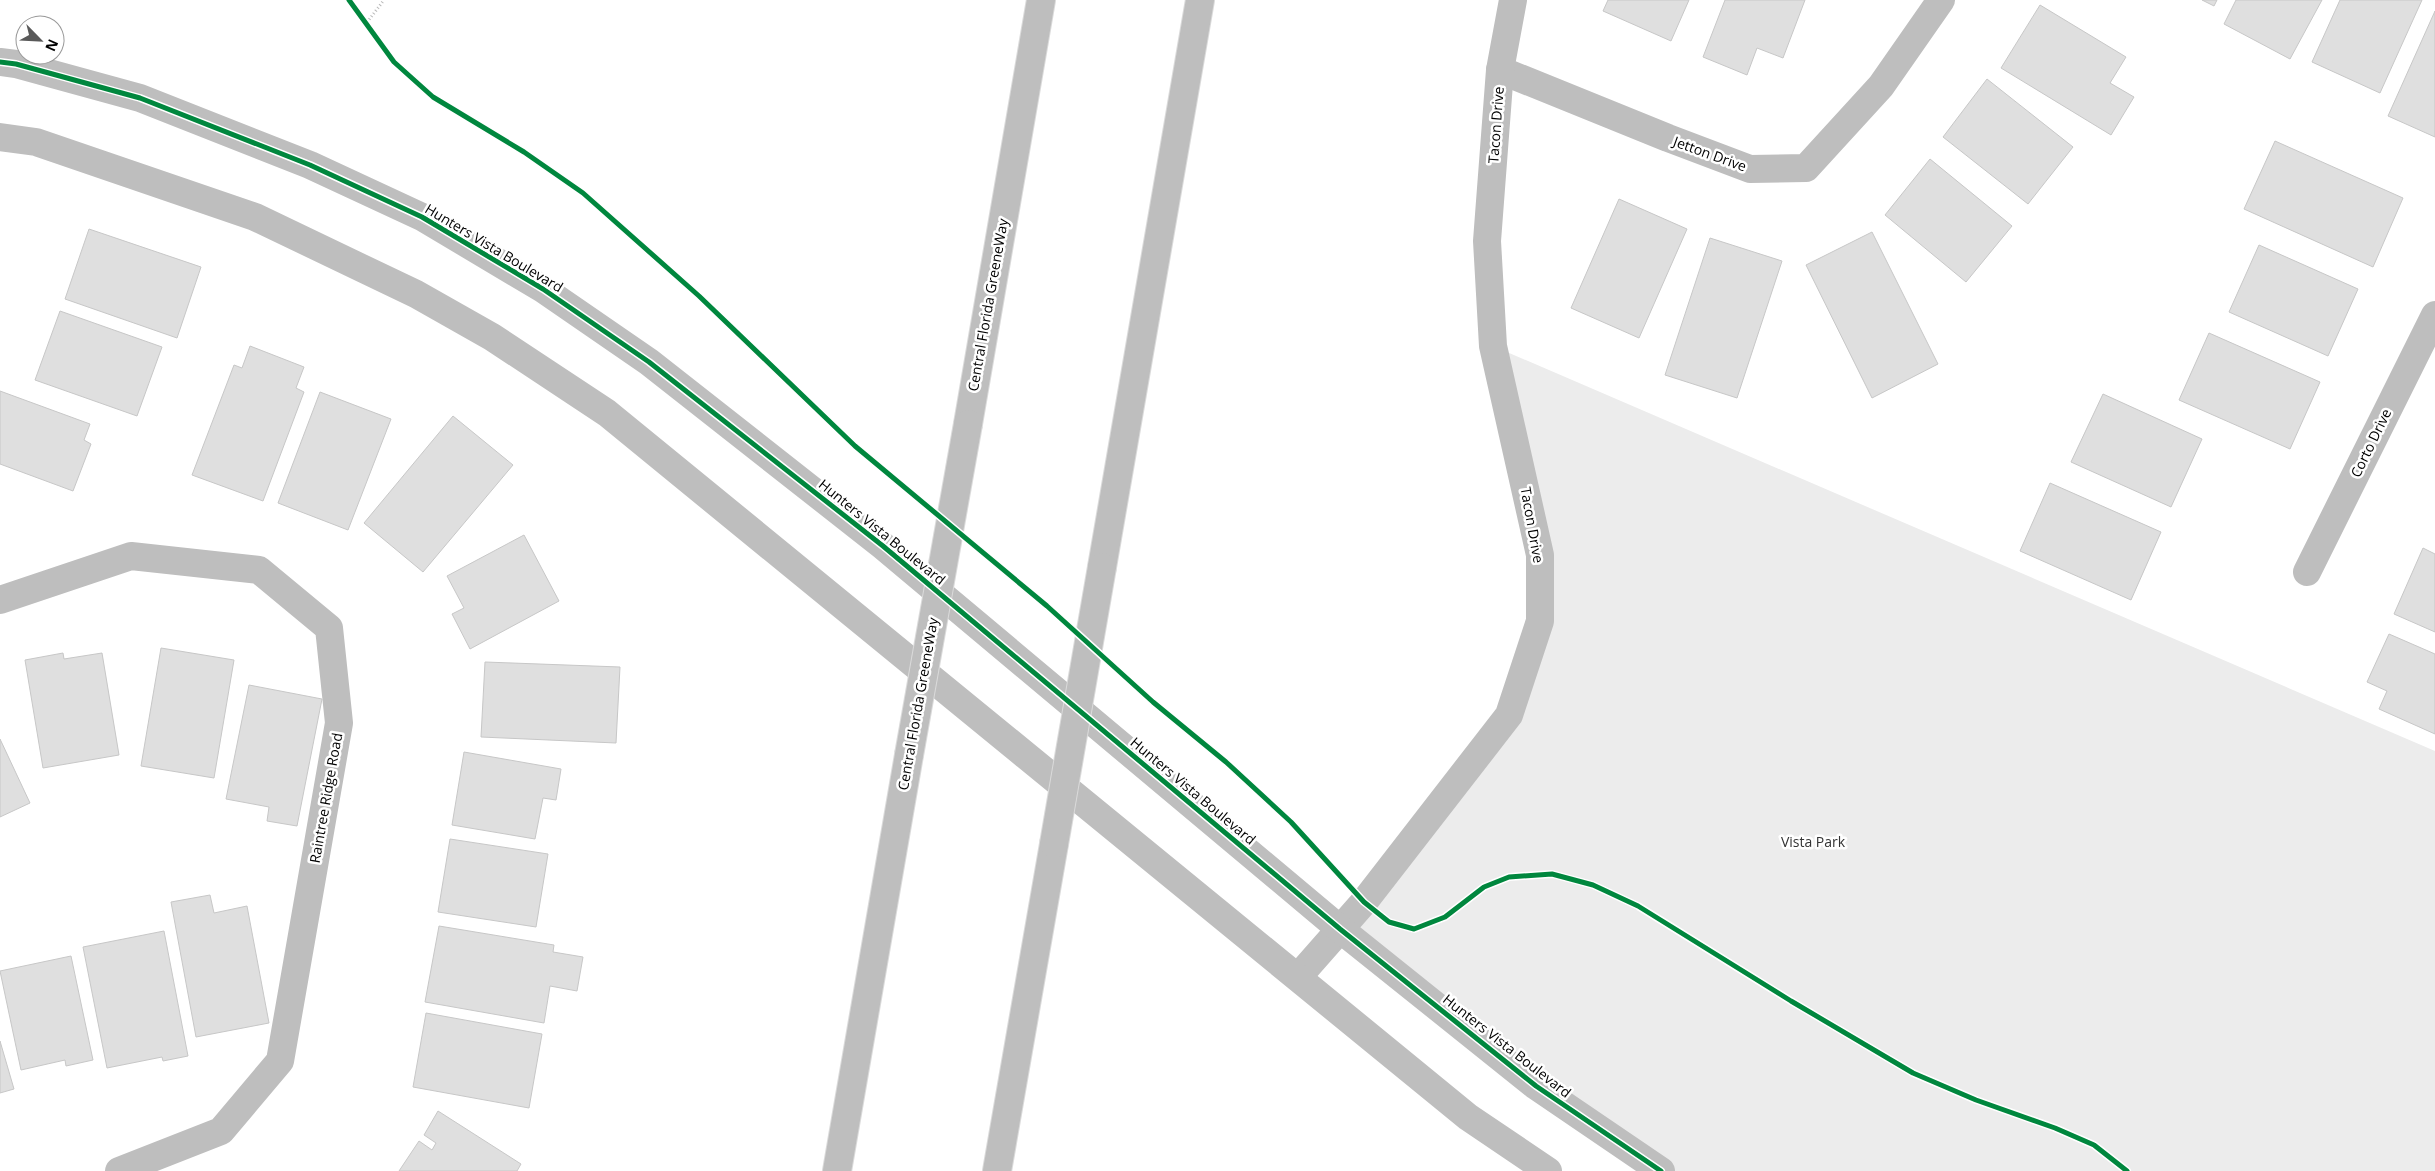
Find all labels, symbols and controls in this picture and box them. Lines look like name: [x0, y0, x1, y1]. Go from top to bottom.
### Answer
north arrow: [15, 15, 65, 65]
text: N: [41, 36, 63, 55]
street label: Tacon Drive: [1483, 86, 1508, 164]
street label: Jetton Drive: [1669, 131, 1750, 176]
street label: Hunters Vista Boulevard: [422, 199, 567, 296]
street label: Central Florida GreeneWay: [963, 216, 1012, 393]
street label: Corto Drive: [2346, 405, 2395, 480]
street label: Hunters Vista Boulevard: [815, 475, 950, 589]
street label: Tacon Drive: [1516, 485, 1549, 565]
street label: Central Florida GreeneWay: [893, 615, 942, 792]
street label: Raintree Ridge Road: [305, 731, 346, 864]
street label: Hunters Vista Boulevard: [1127, 733, 1260, 849]
park label: Vista Park: [1781, 832, 1846, 851]
street label: Hunters Vista Boulevard: [1439, 990, 1575, 1102]

